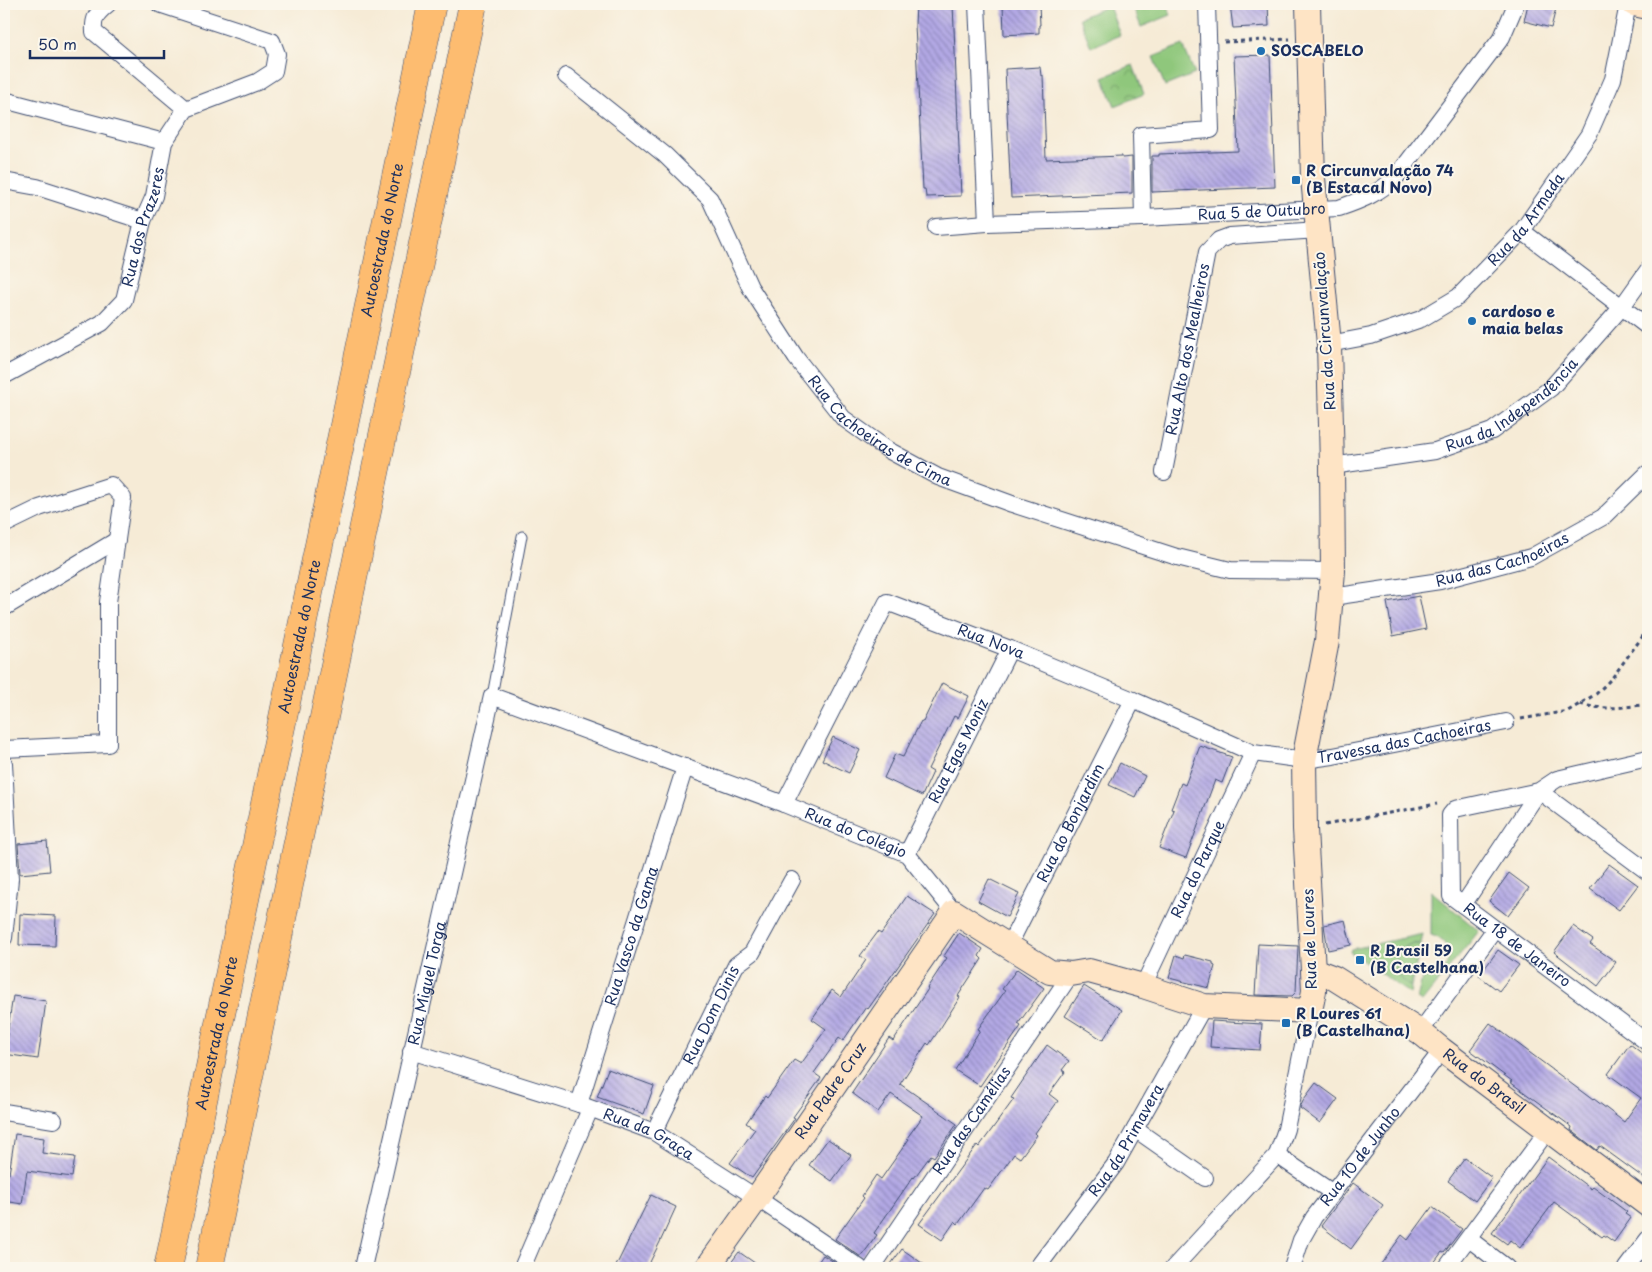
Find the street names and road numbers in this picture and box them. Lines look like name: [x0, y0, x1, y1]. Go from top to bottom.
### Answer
street label: Autoestrada do Norte: [354, 161, 408, 319]
street label: Rua dos Prazeres: [115, 165, 169, 289]
street label: Rua da Armada: [1481, 168, 1569, 270]
street label: Rua 5 de Outubro: [1197, 196, 1326, 225]
street label: Rua da Circunvalação: [1306, 251, 1341, 411]
street label: Rua Alto dos Mealheiros: [1158, 261, 1215, 437]
street label: Rua da Independência: [1442, 351, 1583, 457]
street label: Rua Cachoeiras de Cima: [803, 369, 955, 491]
street label: Rua das Cachoeiras: [1433, 525, 1572, 592]
street label: Autoestrada do Norte: [271, 557, 326, 715]
street label: Rua Nova: [954, 617, 1029, 664]
street label: Rua Egas Moniz: [921, 694, 993, 807]
street label: Travessa das Cachoeiras: [1316, 712, 1493, 768]
street label: Rua do Bonjardim: [1030, 759, 1109, 886]
street label: Rua do Colégio: [802, 801, 911, 863]
street label: Rua do Parque: [1164, 816, 1230, 921]
street label: Rua Vasco da Gama: [598, 863, 663, 1008]
street label: Rua de Loures: [1295, 888, 1322, 990]
street label: Rua 18 de Janeiro: [1459, 896, 1576, 992]
street label: Rua Miguel Torga: [401, 918, 451, 1047]
street label: Autoestrada do Norte: [188, 954, 243, 1112]
street label: Rua Dom Dinis: [676, 961, 744, 1068]
street label: Rua Padre Cruz: [788, 1037, 871, 1143]
street label: Rua do Brasil: [1439, 1042, 1531, 1119]
street label: Rua das Camélias: [926, 1061, 1016, 1178]
street label: Rua da Primavera: [1082, 1079, 1168, 1201]
street label: Rua da Graça: [600, 1101, 700, 1165]
street label: Rua 10 de Junho: [1314, 1101, 1405, 1210]

